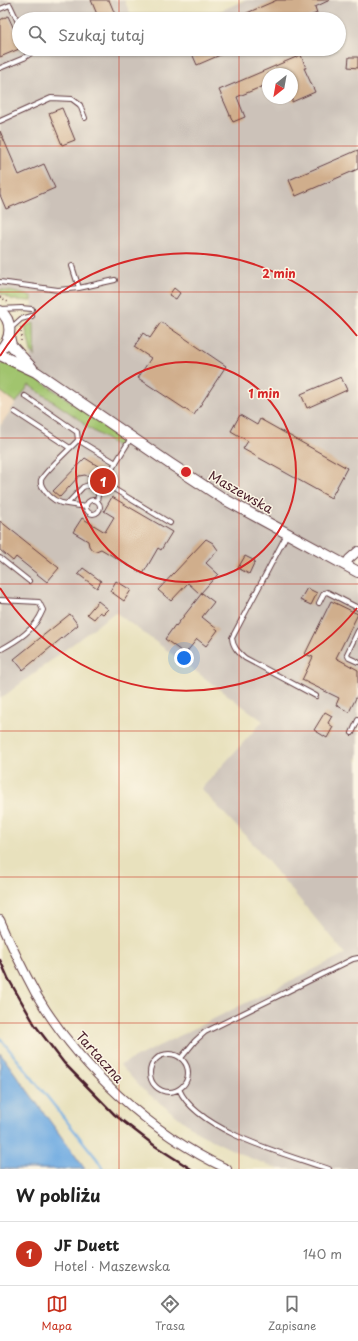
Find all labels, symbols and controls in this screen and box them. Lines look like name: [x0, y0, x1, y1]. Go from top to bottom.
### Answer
search box: [12, 12, 346, 56]
icon: search: [26, 23, 48, 45]
text: Szukaj tutaj: [58, 23, 145, 46]
north arrow: [262, 68, 298, 104]
text: 2 min: [262, 264, 296, 282]
text: 1 min: [248, 384, 280, 402]
centre of rings: [179, 465, 193, 479]
pin: 1: [90, 466, 116, 496]
street label: Maszewska: [206, 466, 278, 518]
your location: [174, 648, 194, 668]
street label: Tartaczna: [72, 1027, 129, 1087]
text: W pobliżu: [16, 1182, 101, 1208]
text: JF Duett: [54, 1233, 119, 1256]
text: 1: [26, 1244, 32, 1263]
text: 140 m: [303, 1244, 342, 1263]
text: Hotel · Maszewska: [54, 1256, 170, 1275]
tab: Mapa: [42, 1293, 72, 1334]
tab: Trasa: [155, 1293, 185, 1334]
tab: Zapisane: [268, 1293, 316, 1334]

